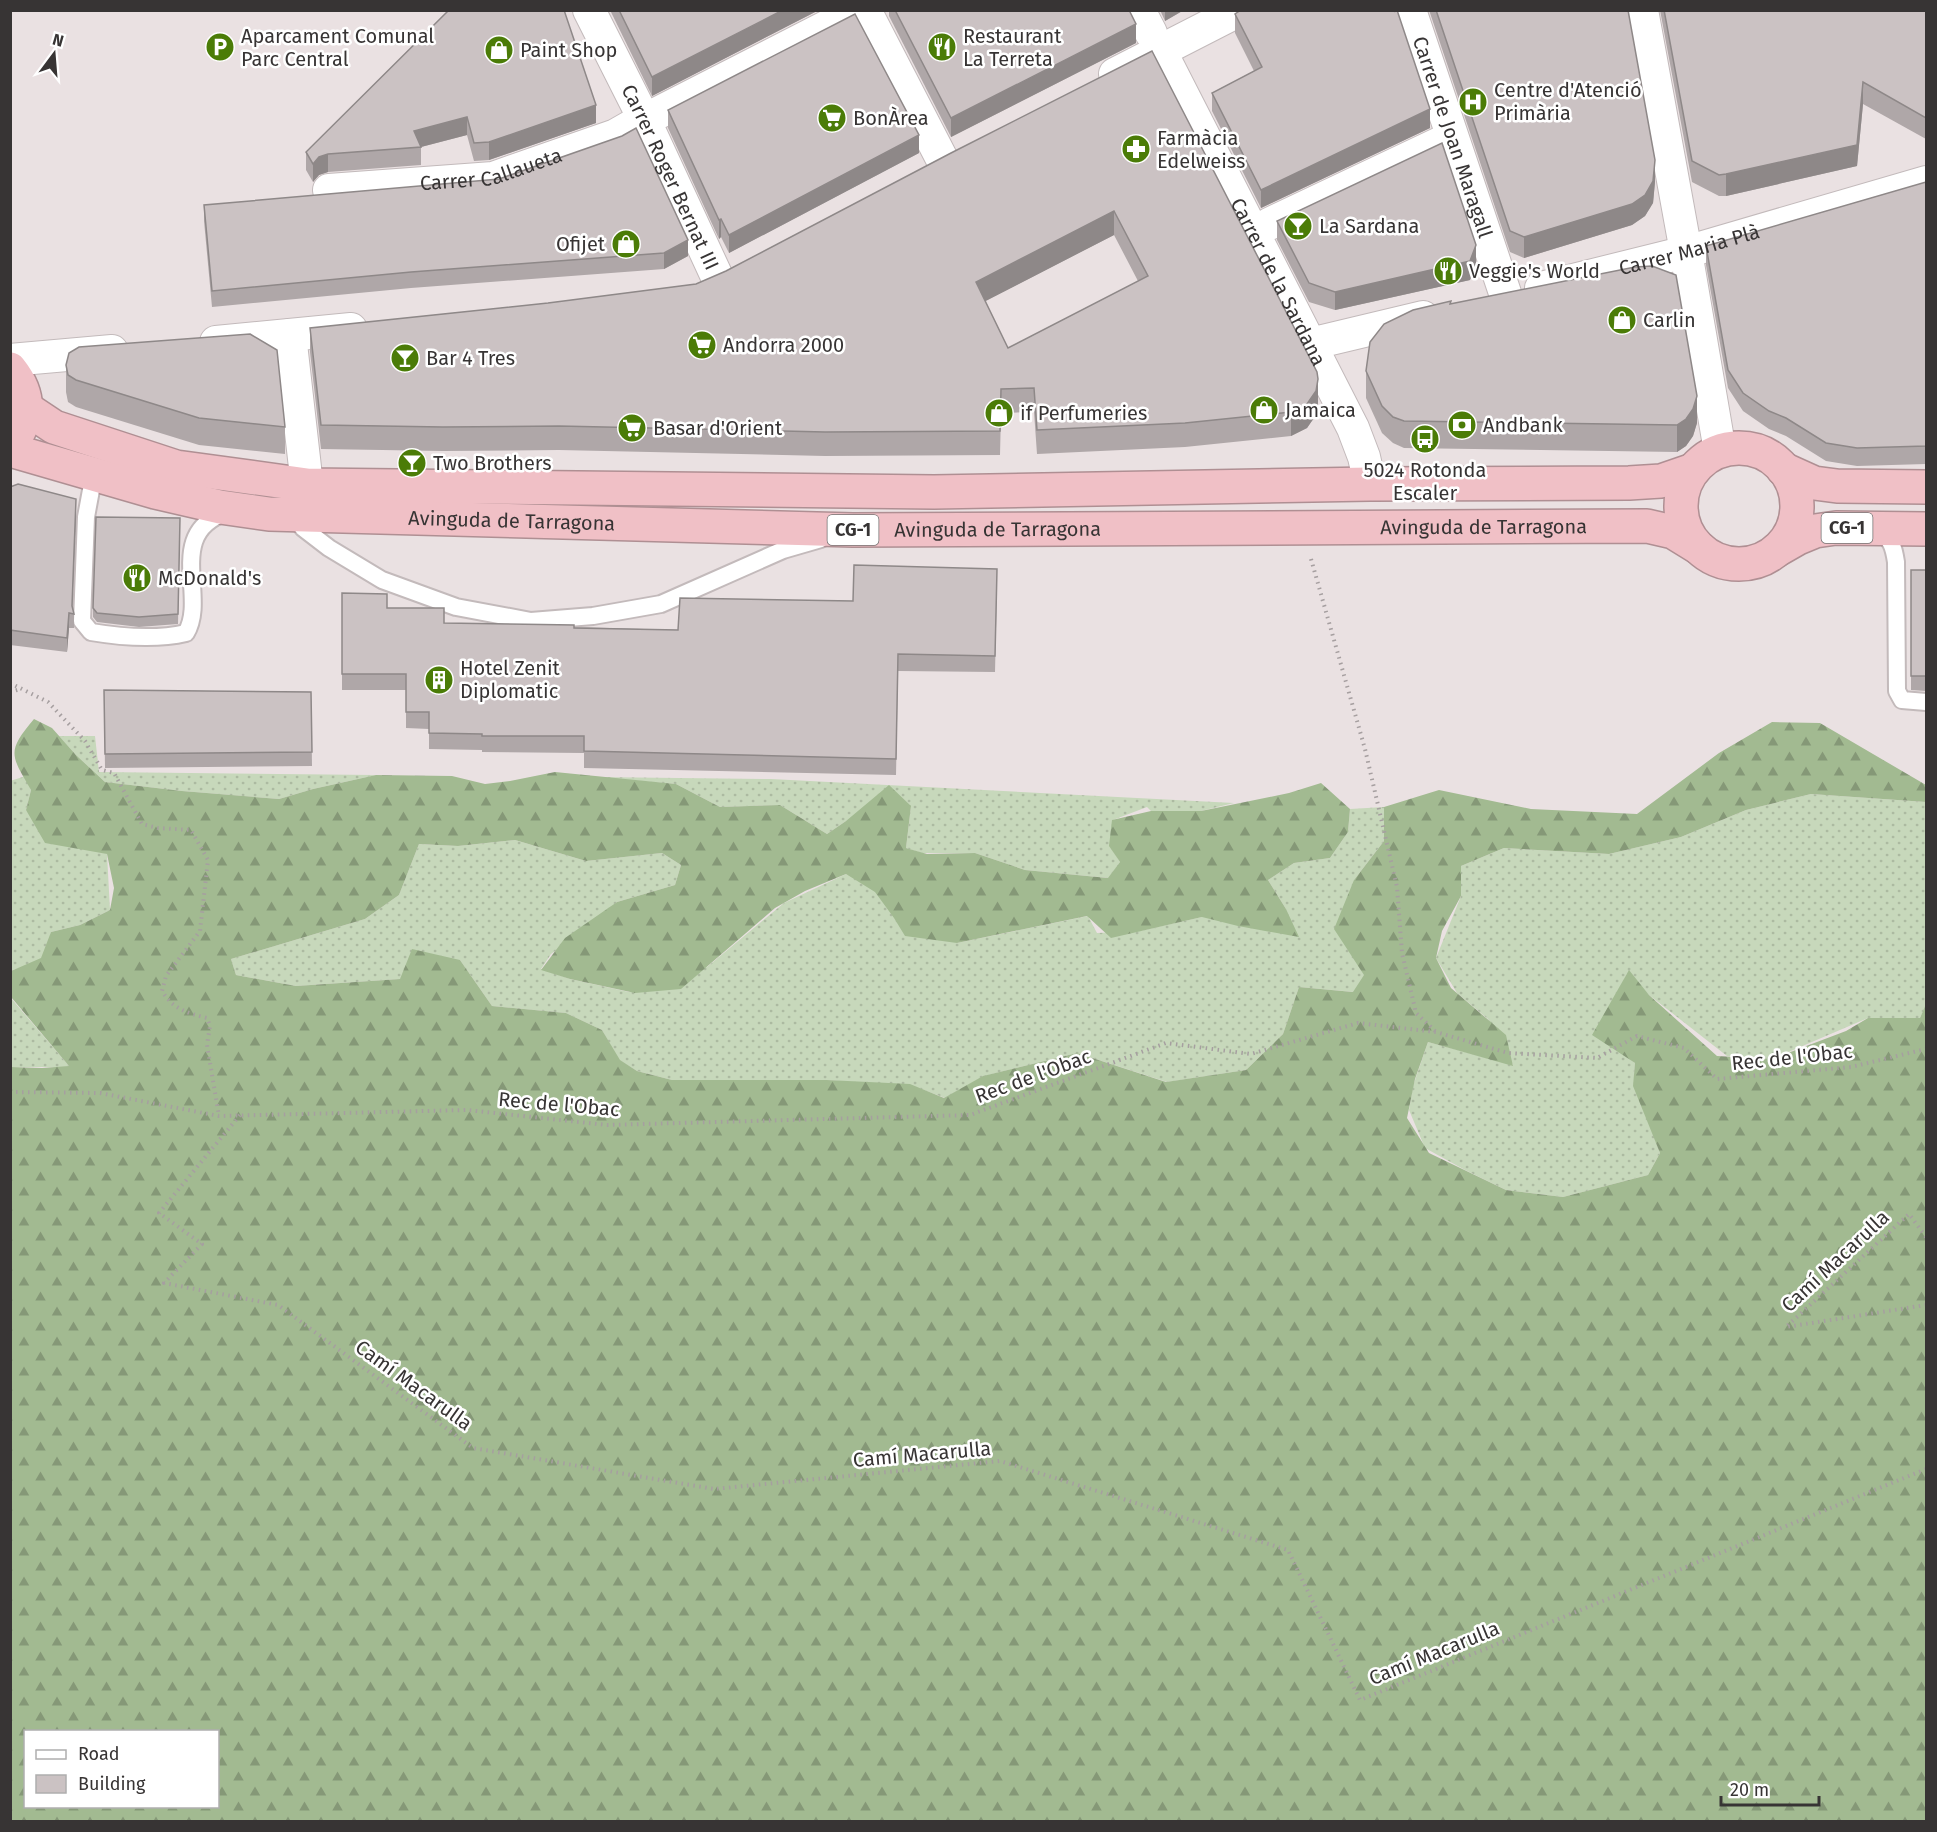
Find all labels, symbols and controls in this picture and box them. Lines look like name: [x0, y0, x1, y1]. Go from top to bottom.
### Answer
north arrow: [24, 24, 84, 84]
place label: Aparcament Comunal Parc Central: [241, 24, 434, 71]
place label: Restaurant La Terreta: [963, 24, 1062, 71]
text: N: [50, 29, 66, 51]
parking icon: Aparcament Comunal Parc Central: [204, 31, 236, 63]
restaurant icon: Restaurant La Terreta: [926, 31, 958, 63]
street label: Carrer de Joan Maragall: [1408, 33, 1498, 241]
shop icon: Paint Shop: [483, 34, 515, 66]
place label: Paint Shop: [520, 38, 617, 62]
place label: Centre d'Atenció Primària: [1494, 78, 1642, 125]
street label: Carrer Roger Bernat III: [617, 81, 724, 274]
hospital icon: Centre d'Atenció Primària: [1457, 86, 1489, 118]
supermarket icon: BonÀrea: [816, 102, 848, 134]
place label: BonÀrea: [853, 106, 929, 130]
place label: Farmàcia Edelweiss: [1157, 126, 1245, 173]
pharmacy icon: Farmàcia Edelweiss: [1120, 133, 1152, 165]
street label: Carrer Callaueta: [419, 143, 565, 195]
street label: Carrer de la Sardana: [1226, 194, 1331, 370]
bar icon: La Sardana: [1282, 210, 1314, 242]
place label: La Sardana: [1319, 214, 1419, 238]
street label: Carrer Maria Plà: [1616, 219, 1762, 280]
shop icon: Ofijet: [610, 228, 642, 260]
place label: Ofijet: [556, 232, 606, 256]
restaurant icon: Veggie's World: [1432, 255, 1464, 287]
place label: Veggie's World: [1469, 259, 1600, 283]
shop icon: Carlin: [1606, 304, 1638, 336]
place label: Carlin: [1643, 308, 1696, 332]
supermarket icon: Andorra 2000: [686, 329, 718, 361]
place label: Andorra 2000: [723, 333, 844, 357]
bar icon: Bar 4 Tres: [389, 342, 421, 374]
place label: Bar 4 Tres: [426, 346, 515, 370]
shop icon: Jamaica: [1248, 394, 1280, 426]
shop icon: if Perfumeries: [983, 397, 1015, 429]
place label: Jamaica: [1285, 398, 1356, 422]
place label: if Perfumeries: [1020, 401, 1147, 425]
bank icon: Andbank: [1446, 409, 1478, 441]
supermarket icon: Basar d'Orient: [616, 412, 648, 444]
place label: Andbank: [1483, 413, 1563, 437]
place label: Basar d'Orient: [653, 416, 783, 440]
bus stop icon: 5024 Rotonda Escaler: [1409, 423, 1441, 455]
bar icon: Two Brothers: [396, 447, 428, 479]
place label: Two Brothers: [433, 451, 552, 475]
place label: 5024 Rotonda Escaler: [1364, 458, 1486, 505]
street label: Avinguda de Tarragona: [408, 506, 616, 535]
road number: CG-1: [1822, 513, 1872, 543]
street label: Avinguda de Tarragona: [1380, 514, 1587, 539]
road number: CG-1: [828, 515, 878, 545]
street label: Avinguda de Tarragona: [894, 517, 1101, 542]
restaurant icon: McDonald's: [121, 562, 153, 594]
place label: McDonald's: [158, 566, 261, 590]
place label: Hotel Zenit Diplomatic: [460, 656, 561, 703]
building icon: Hotel Zenit Diplomatic: [423, 664, 455, 696]
street label: Rec de l'Obac: [1730, 1039, 1854, 1075]
street label: Rec de l'Obac: [972, 1044, 1094, 1108]
street label: Rec de l'Obac: [497, 1087, 621, 1121]
street label: Camí Macarulla: [1776, 1205, 1894, 1317]
street label: Camí Macarulla: [351, 1335, 477, 1435]
street label: Camí Macarulla: [852, 1436, 992, 1472]
street label: Camí Macarulla: [1365, 1616, 1503, 1690]
legend: [24, 1730, 219, 1808]
text: Road: [78, 1743, 120, 1765]
scale bar: [1721, 1769, 1818, 1807]
text: Building: [78, 1773, 146, 1795]
text: 20 m: [1730, 1779, 1769, 1801]

